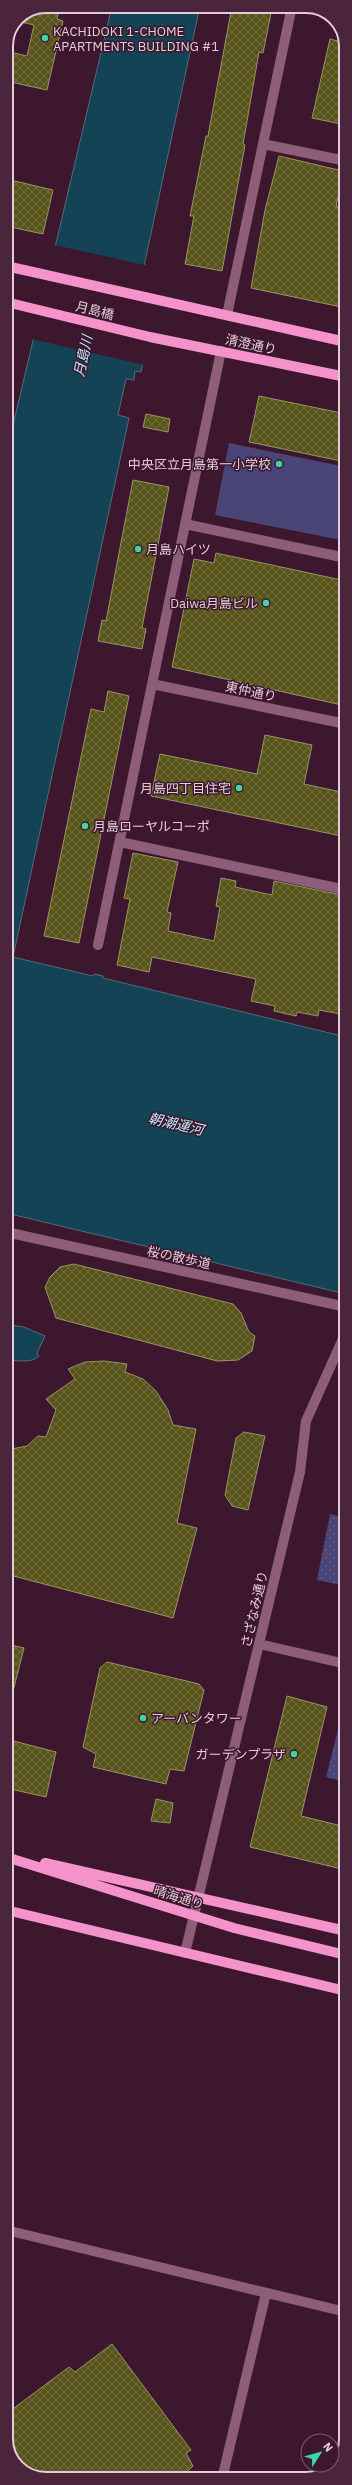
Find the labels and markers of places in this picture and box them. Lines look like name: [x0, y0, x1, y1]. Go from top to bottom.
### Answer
place label: KACHIDOKI 1-CHOME APARTMENTS BUILDING #1: [53, 23, 219, 55]
marker: KACHIDOKI 1-CHOME APARTMENTS BUILDING #1: [40, 33, 50, 43]
place label: 中央区立月島第一小学校: [128, 456, 271, 473]
marker: 中央区立月島第一小学校: [274, 459, 284, 469]
place label: 月島ハイツ: [146, 541, 211, 558]
marker: 月島ハイツ: [133, 544, 143, 554]
place label: Daiwa月島ビル: [170, 595, 258, 612]
marker: Daiwa月島ビル: [261, 598, 271, 608]
place label: 月島四丁目住宅: [140, 780, 231, 797]
marker: 月島四丁目住宅: [234, 783, 244, 793]
place label: 月島ローヤルコーポ: [93, 818, 210, 835]
marker: 月島ローヤルコーポ: [80, 821, 90, 831]
place label: アーバンタワー: [151, 1710, 242, 1727]
marker: アーバンタワー: [138, 1713, 148, 1723]
place label: ガーデンプラザ: [195, 1746, 286, 1763]
marker: ガーデンプラザ: [289, 1749, 299, 1759]

